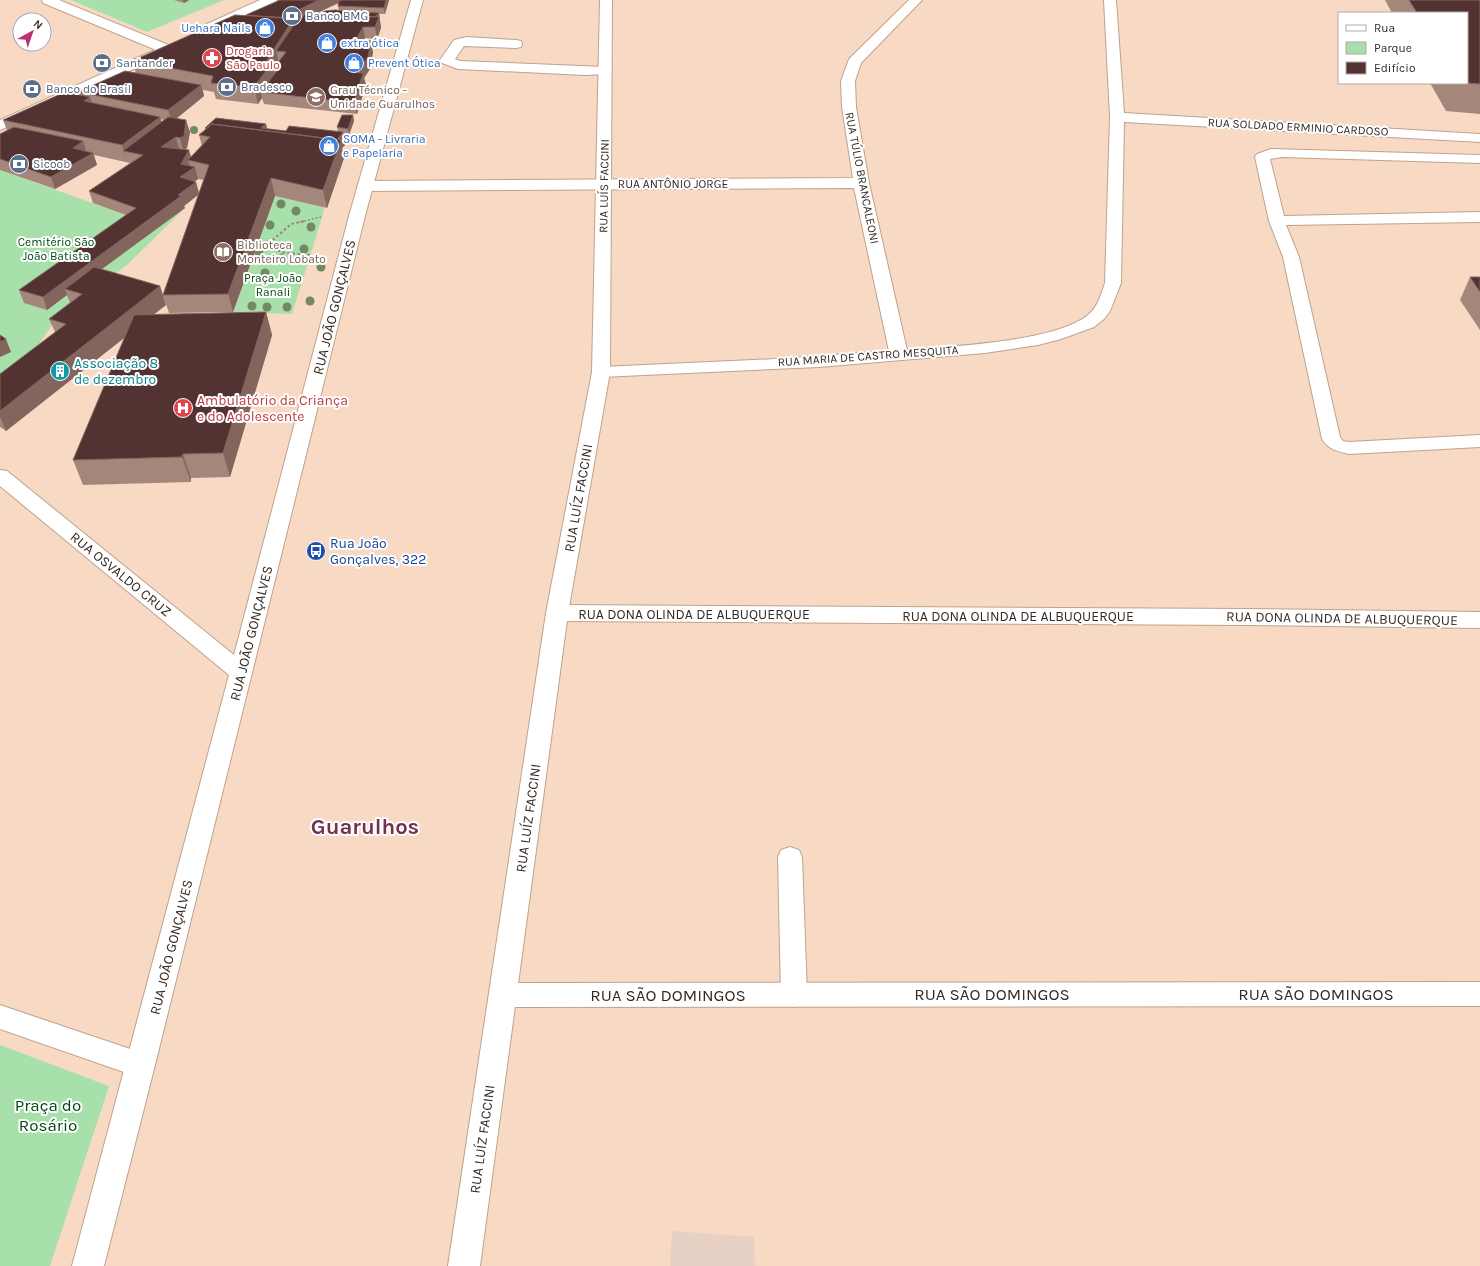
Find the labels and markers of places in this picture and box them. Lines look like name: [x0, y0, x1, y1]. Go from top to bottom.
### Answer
bank icon: Banco BMG: [281, 5, 303, 27]
place label: Banco BMG: [306, 9, 368, 23]
shop icon: Uehara Nails: [254, 17, 276, 39]
place label: Uehara Nails: [181, 21, 251, 35]
shop icon: extra ótica: [316, 32, 338, 54]
place label: extra ótica: [341, 36, 399, 50]
place label: Drogaria São Paulo: [226, 44, 280, 72]
pharmacy icon: Drogaria São Paulo: [201, 47, 223, 69]
bank icon: Santander: [91, 52, 113, 74]
shop icon: Prevent Ótica: [343, 52, 365, 74]
place label: Prevent Ótica: [368, 55, 441, 70]
place label: Santander: [116, 56, 174, 70]
bank icon: Bradesco: [216, 76, 238, 98]
bank icon: Banco do Brasil: [21, 78, 43, 100]
place label: Bradesco: [241, 80, 292, 94]
place label: Banco do Brasil: [46, 82, 131, 96]
place label: Grau Técnico - Unidade Guarulhos: [330, 83, 435, 111]
school or university icon: Grau Técnico - Unidade Guarulhos: [305, 86, 327, 108]
place label: SOMA - Livraria e Papelaria: [343, 132, 426, 160]
shop icon: SOMA - Livraria e Papelaria: [318, 135, 340, 157]
bank icon: Sicoob: [8, 153, 30, 175]
place label: Sicoob: [33, 157, 70, 171]
place label: Biblioteca Monteiro Lobato: [237, 238, 326, 266]
library icon: Biblioteca Monteiro Lobato: [212, 241, 234, 263]
place label: Associação 8 de dezembro: [74, 355, 158, 388]
building icon: Associação 8 de dezembro: [49, 360, 71, 382]
place label: Ambulatório da Criança e do Adolescente: [197, 392, 348, 425]
hospital icon: Ambulatório da Criança e do Adolescente: [172, 397, 194, 419]
place label: Rua João Gonçalves, 322: [330, 535, 426, 568]
bus stop icon: Rua João Gonçalves, 322: [305, 540, 327, 562]

